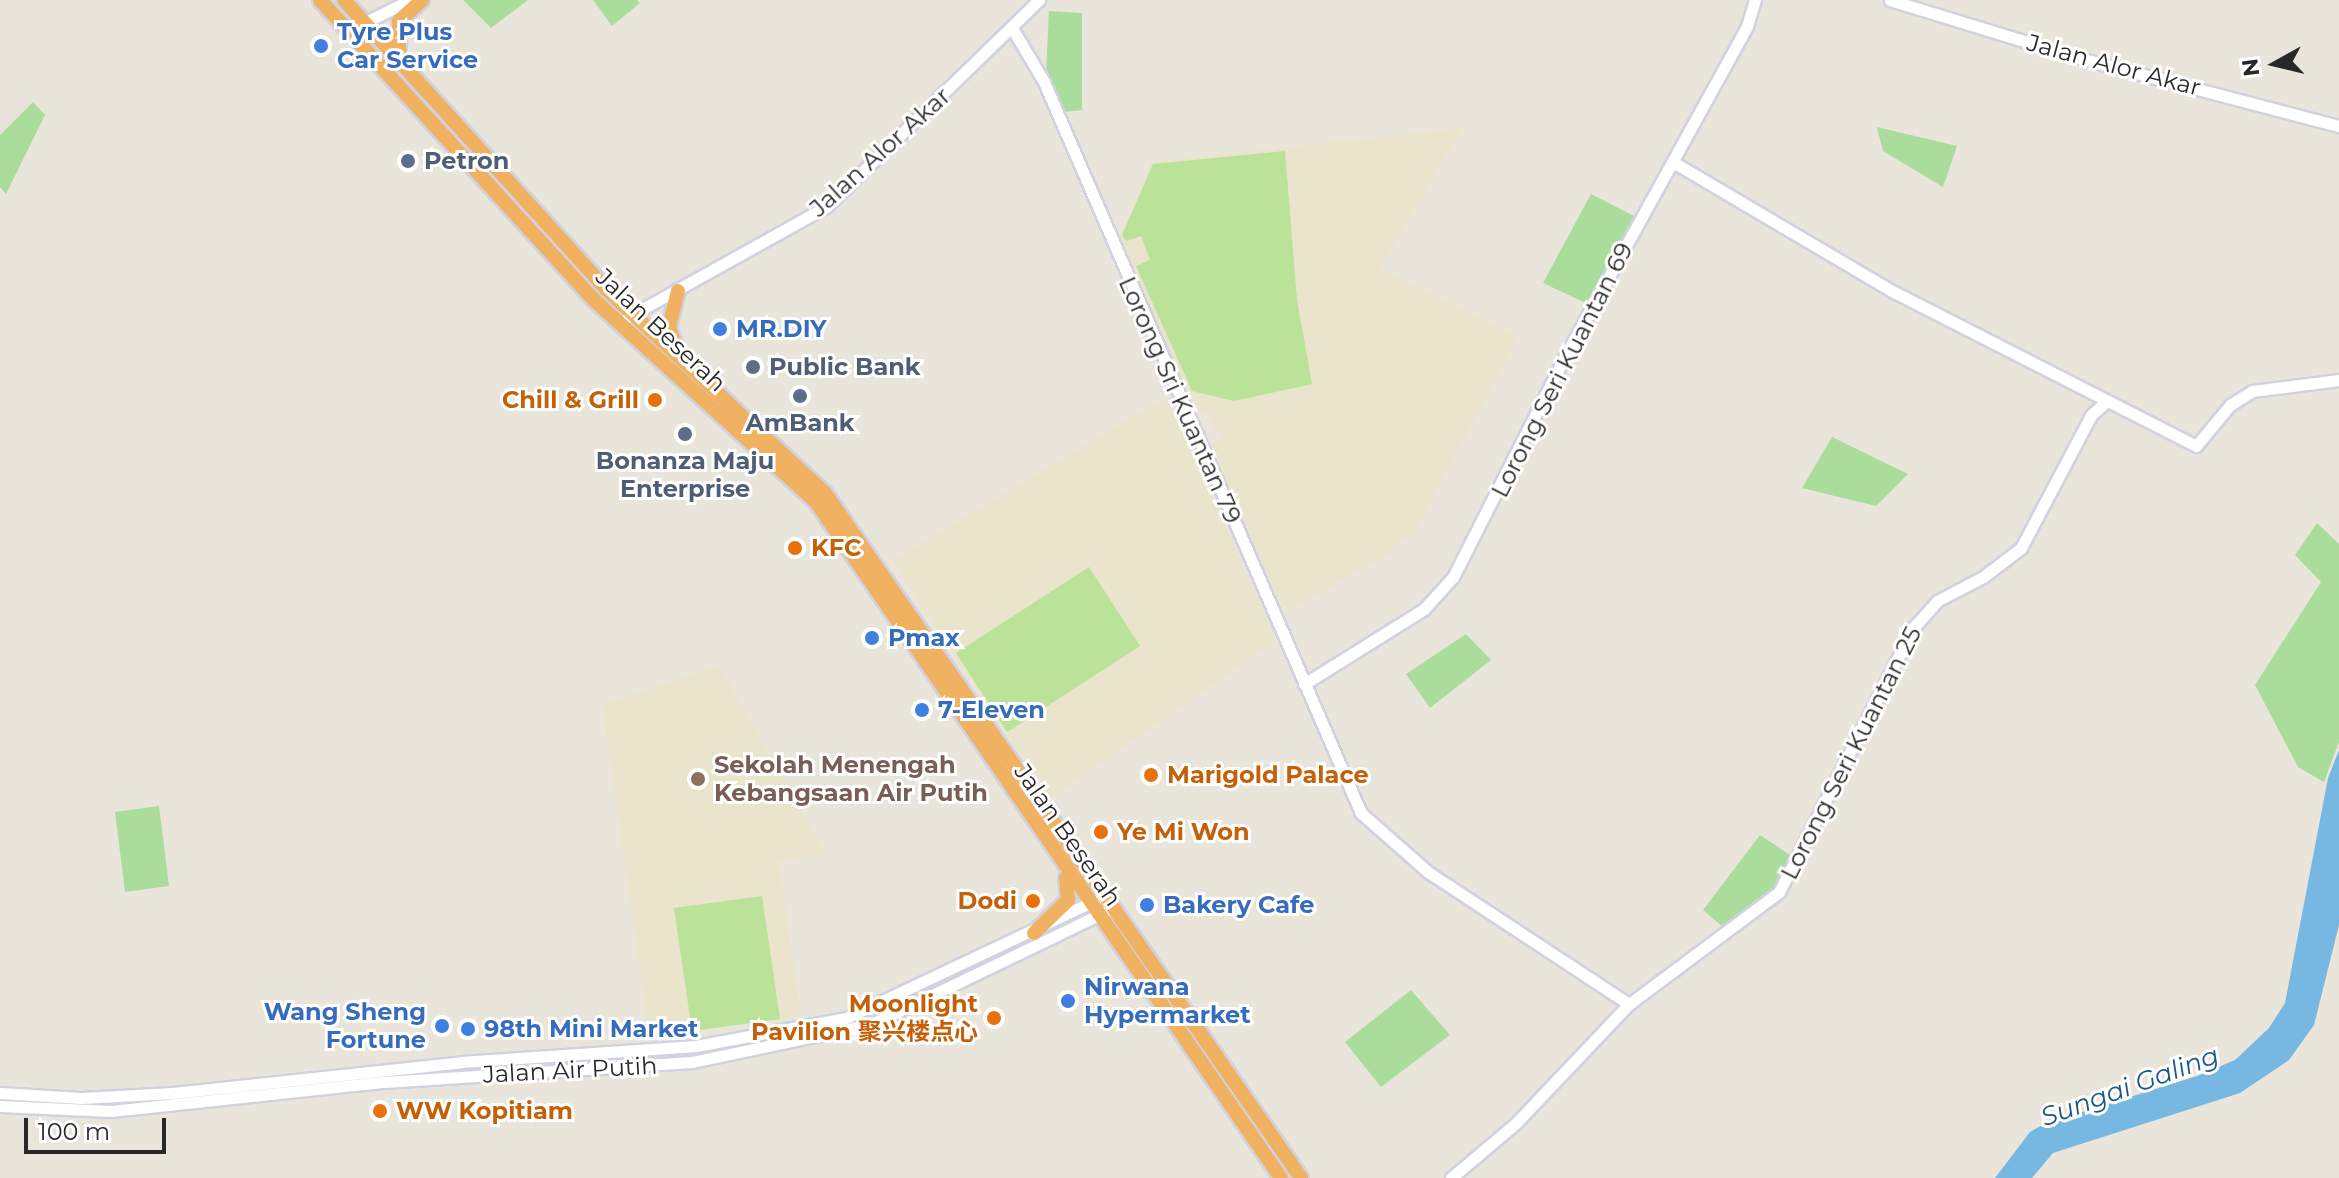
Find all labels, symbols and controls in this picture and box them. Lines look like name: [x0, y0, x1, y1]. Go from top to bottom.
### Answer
place label: Tyre Plus Car Service: [337, 18, 478, 74]
north arrow: [2235, 24, 2315, 104]
street label: Jalan Alor Akar: [2024, 28, 2204, 102]
marker: Tyre Plus Car Service: [312, 37, 330, 55]
text: N: [2236, 57, 2265, 78]
street label: Jalan Alor Akar: [804, 81, 956, 223]
place label: Petron: [424, 147, 509, 175]
marker: Petron: [399, 152, 417, 170]
street label: Lorong Seri Kuantan 69: [1485, 238, 1639, 502]
street label: Jalan Beserah: [590, 262, 732, 398]
street label: Lorong Sri Kuantan 79: [1113, 272, 1247, 528]
place label: MR.DIY: [736, 315, 827, 343]
marker: MR.DIY: [711, 320, 729, 338]
place label: Public Bank: [769, 353, 921, 381]
marker: Public Bank: [744, 358, 762, 376]
place label: Chill & Grill: [502, 386, 639, 414]
marker: AmBank: [791, 387, 809, 405]
marker: Chill & Grill: [646, 391, 664, 409]
place label: AmBank: [745, 409, 855, 437]
marker: Bonanza Maju Enterprise: [676, 425, 694, 443]
place label: Bonanza Maju Enterprise: [596, 447, 774, 503]
place label: KFC: [811, 534, 861, 562]
marker: KFC: [786, 539, 804, 557]
street label: Lorong Seri Kuantan 25: [1775, 622, 1927, 884]
place label: Pmax: [888, 624, 960, 652]
marker: Pmax: [863, 629, 881, 647]
place label: 7-Eleven: [938, 696, 1045, 724]
marker: 7-Eleven: [913, 701, 931, 719]
place label: Sekolah Menengah Kebangsaan Air Putih: [714, 751, 988, 807]
street label: Jalan Beserah: [1008, 758, 1128, 912]
place label: Marigold Palace: [1167, 761, 1369, 789]
marker: Marigold Palace: [1142, 766, 1160, 784]
marker: Sekolah Menengah Kebangsaan Air Putih: [689, 770, 707, 788]
place label: Ye Mi Won: [1117, 818, 1250, 846]
marker: Ye Mi Won: [1092, 823, 1110, 841]
place label: Dodi: [958, 887, 1017, 915]
place label: Bakery Cafe: [1163, 891, 1314, 919]
marker: Dodi: [1024, 892, 1042, 910]
marker: Bakery Cafe: [1138, 896, 1156, 914]
place label: Nirwana Hypermarket: [1084, 973, 1251, 1029]
place label: Moonlight Pavilion 聚兴楼点心: [751, 990, 978, 1046]
marker: Nirwana Hypermarket: [1059, 992, 1077, 1010]
place label: Wang Sheng Fortune: [264, 998, 426, 1054]
marker: Moonlight Pavilion 聚兴楼点心: [985, 1009, 1003, 1027]
place label: 98th Mini Market: [484, 1015, 698, 1043]
marker: Wang Sheng Fortune: [433, 1017, 451, 1035]
marker: 98th Mini Market: [459, 1020, 477, 1038]
water label: Sungai Galing: [2037, 1040, 2223, 1134]
street label: Jalan Air Putih: [482, 1051, 658, 1089]
place label: WW Kopitiam: [396, 1097, 573, 1125]
scale bar: [28, 1102, 170, 1152]
marker: WW Kopitiam: [371, 1102, 389, 1120]
text: 100 m: [38, 1117, 110, 1146]

